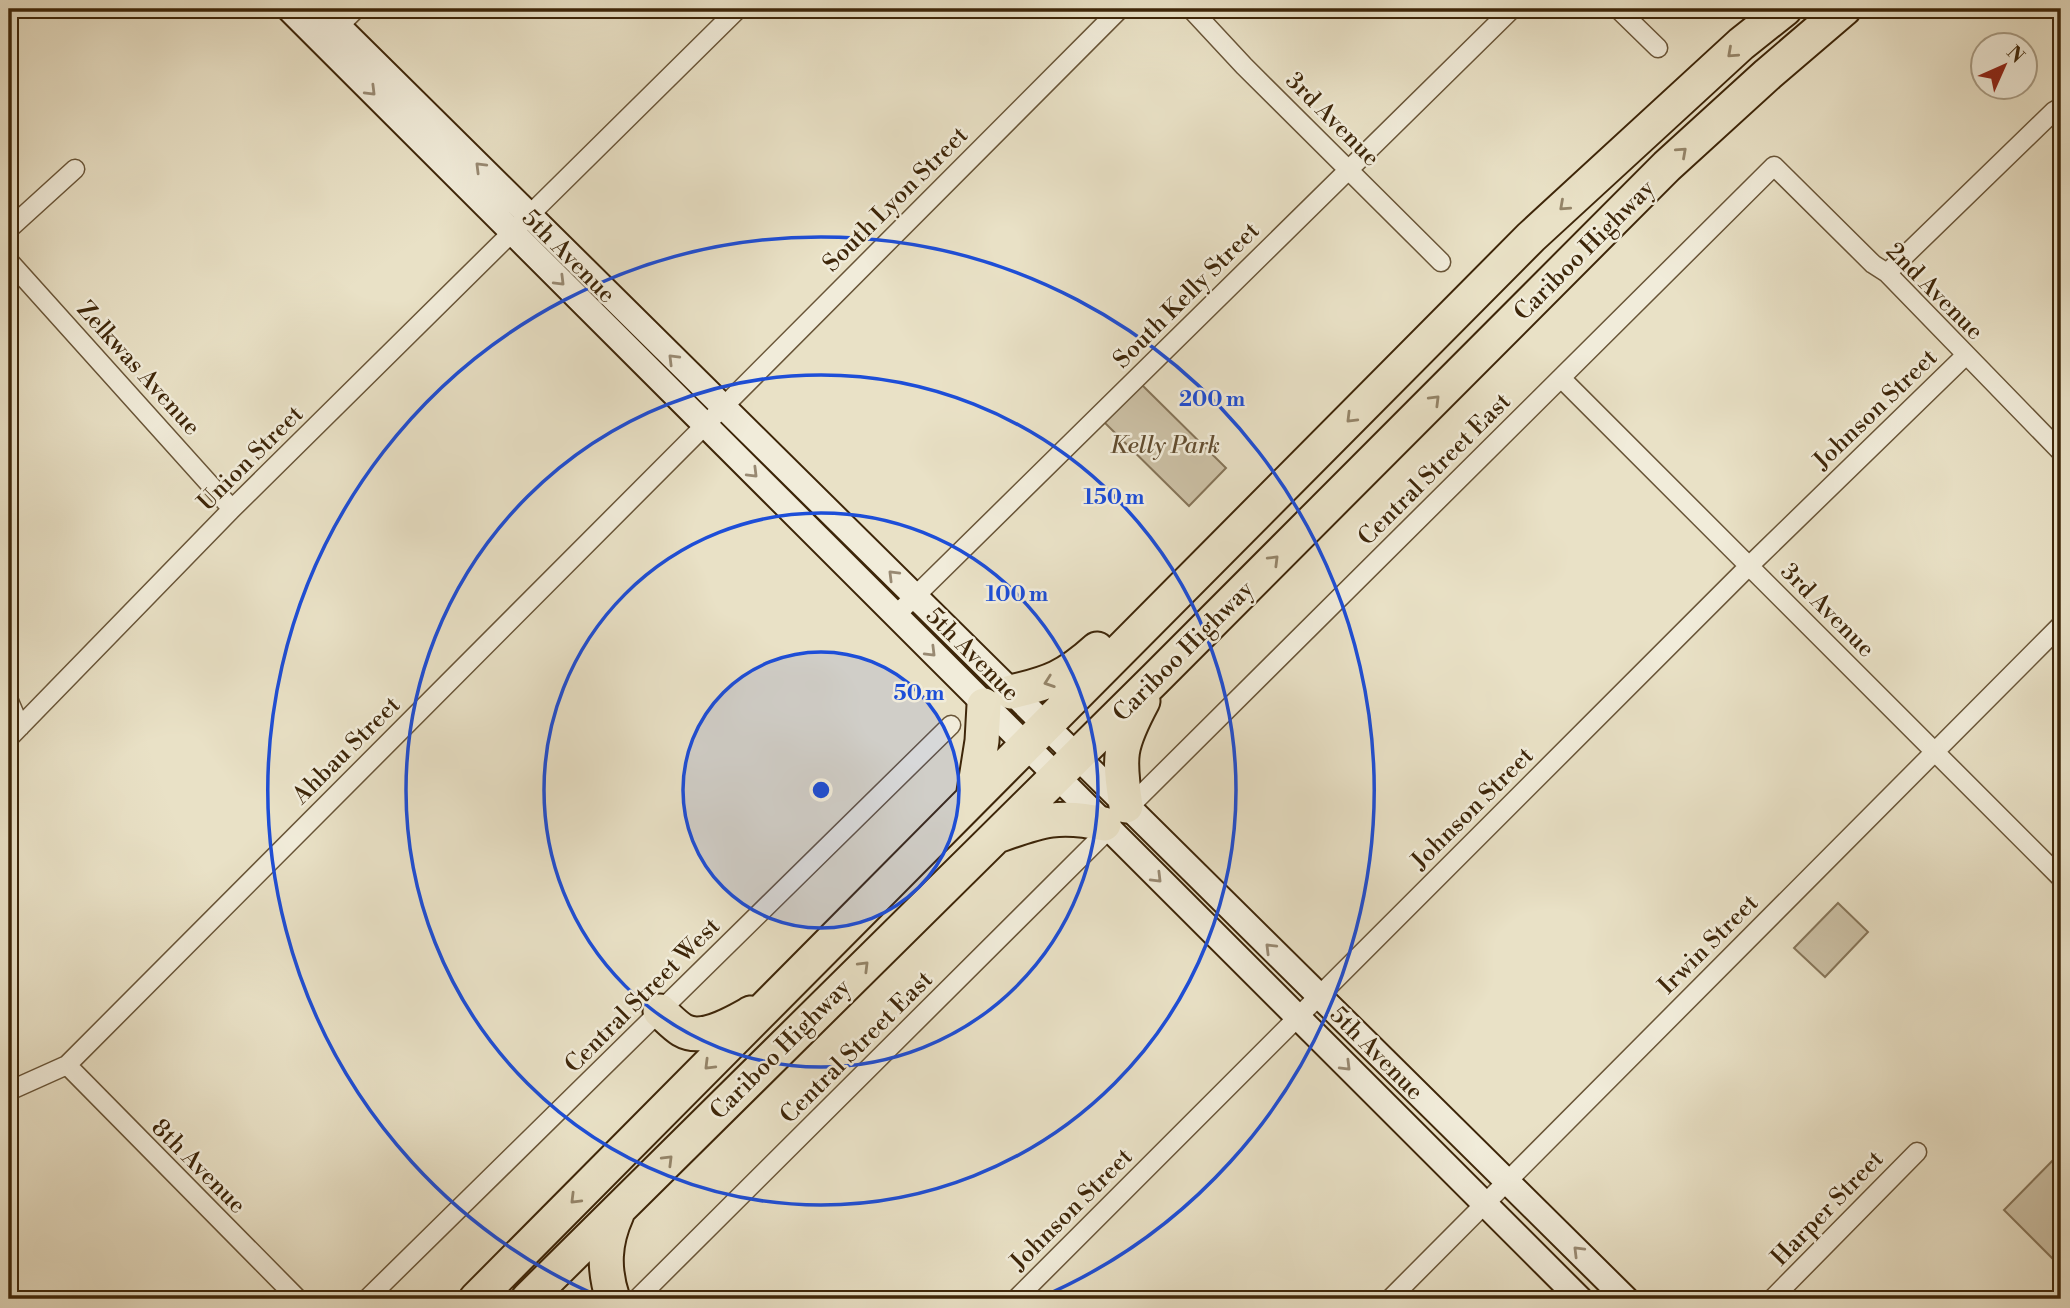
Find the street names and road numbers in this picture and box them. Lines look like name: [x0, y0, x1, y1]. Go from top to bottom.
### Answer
street label: 3rd Avenue: [1279, 66, 1386, 173]
street label: South Lyon Street: [817, 120, 975, 279]
street label: Cariboo Highway: [1508, 174, 1662, 327]
street label: 5th Avenue: [515, 204, 621, 310]
street label: South Kelly Street: [1107, 216, 1266, 375]
street label: 2nd Avenue: [1879, 237, 1989, 347]
street label: Zelkwas Avenue: [70, 295, 207, 442]
street label: Johnson Street: [1807, 343, 1944, 477]
street label: Central Street East: [1352, 387, 1518, 552]
street label: Union Street: [192, 399, 310, 518]
street label: 3rd Avenue: [1774, 557, 1881, 664]
street label: Cariboo Highway: [1107, 575, 1261, 728]
street label: 5th Avenue: [919, 602, 1025, 708]
street label: Ahbau Street: [286, 690, 407, 812]
street label: Johnson Street: [1405, 741, 1541, 877]
street label: Irwin Street: [1652, 888, 1765, 1001]
street label: Central Street West: [559, 911, 727, 1080]
street label: Central Street East: [774, 965, 940, 1130]
street label: Cariboo Highway: [704, 973, 858, 1126]
street label: 5th Avenue: [1323, 1001, 1429, 1107]
street label: 8th Avenue: [145, 1113, 252, 1220]
street label: Johnson Street: [1004, 1142, 1140, 1278]
street label: Harper Street: [1765, 1144, 1891, 1273]

